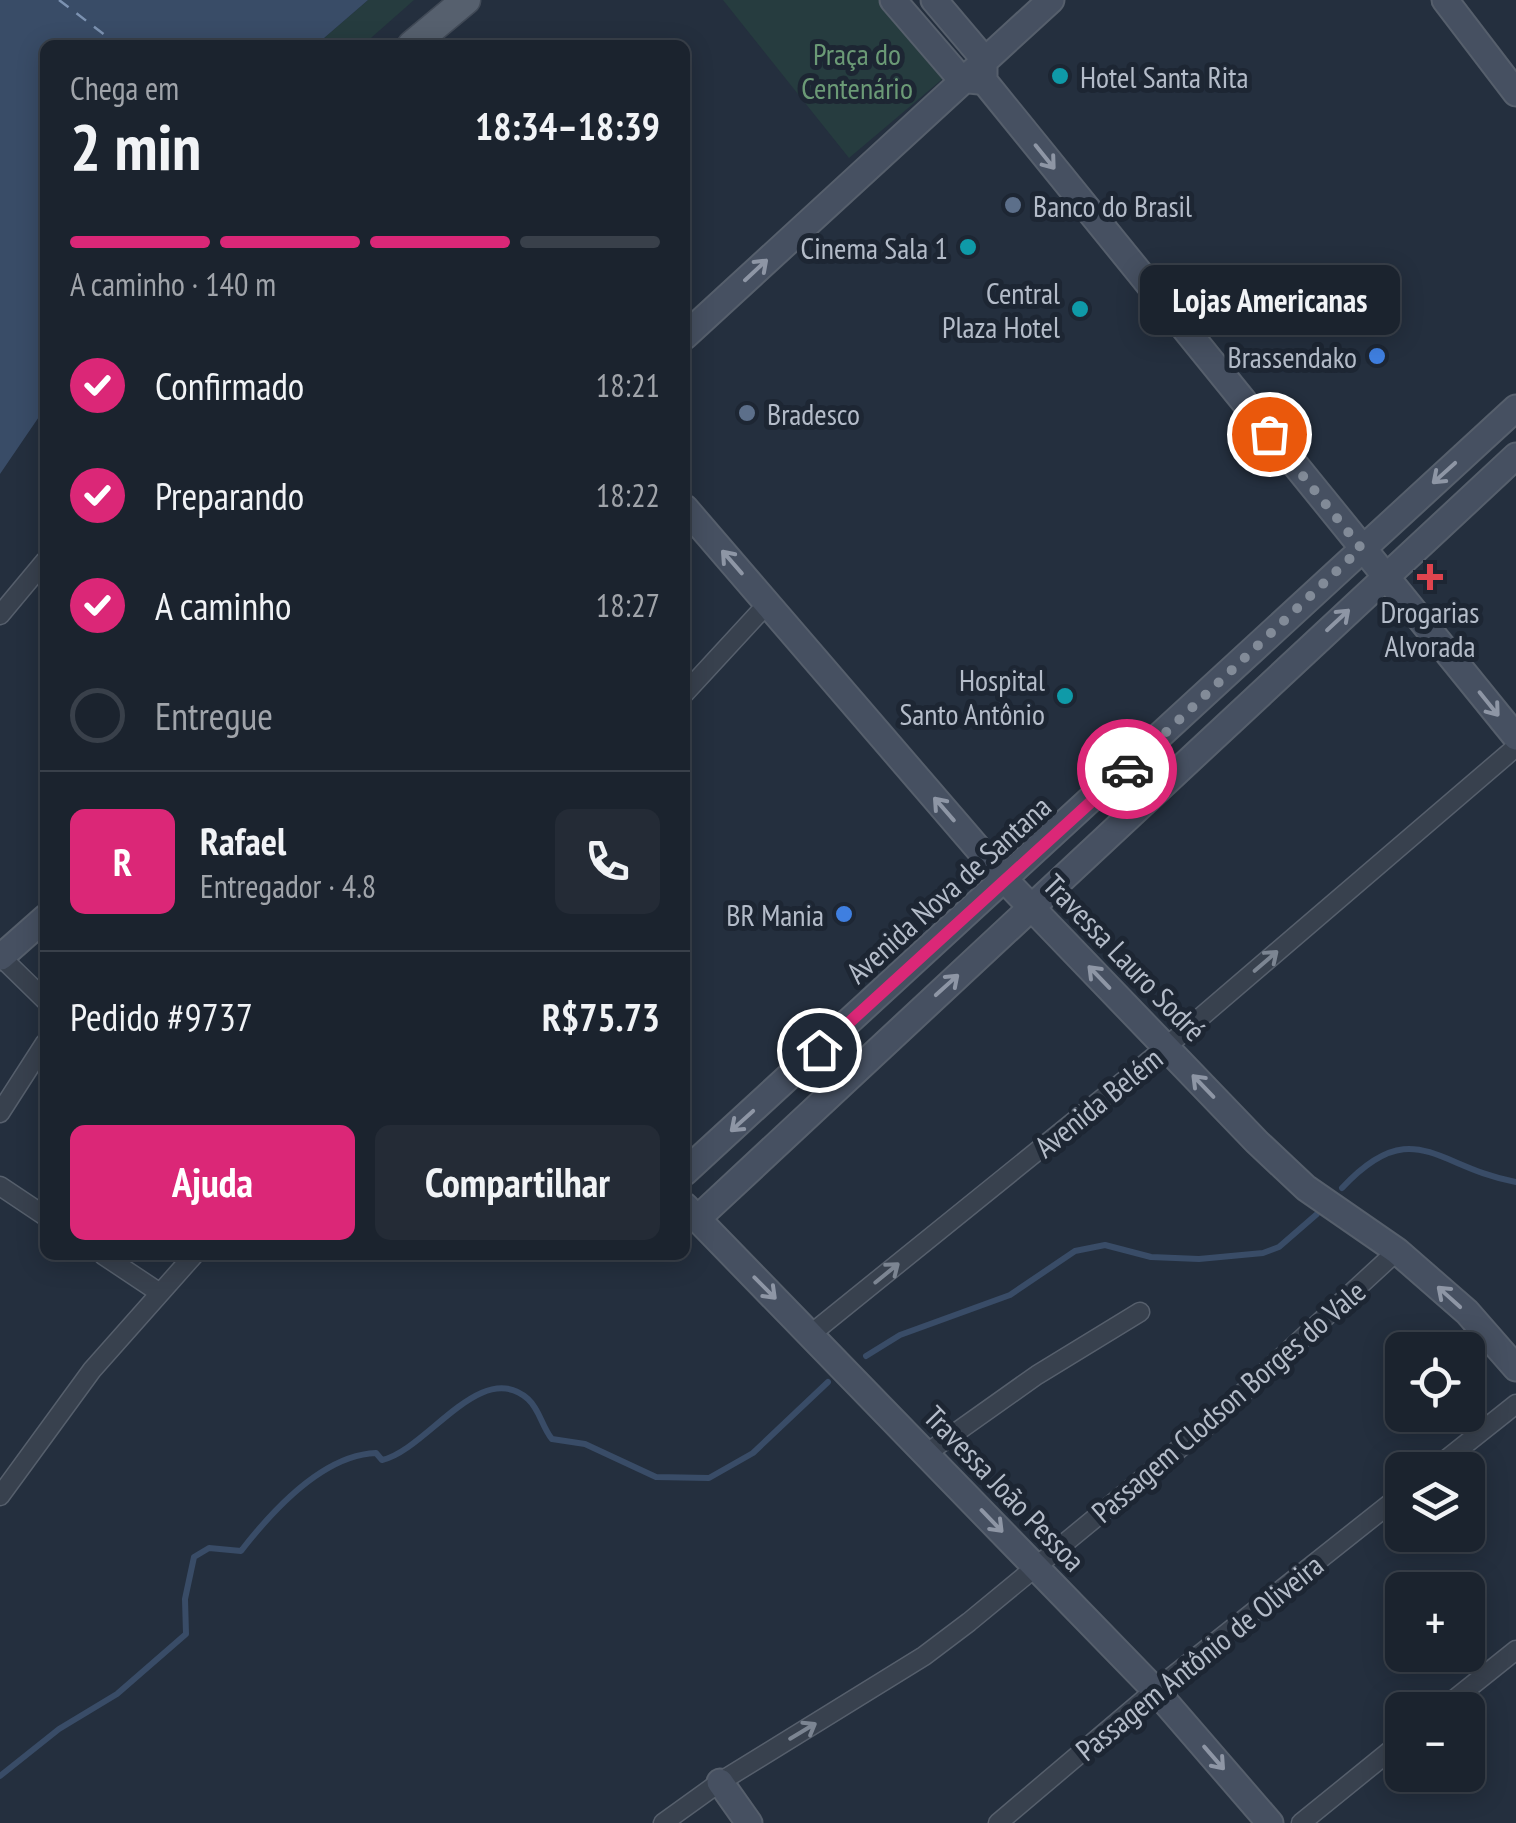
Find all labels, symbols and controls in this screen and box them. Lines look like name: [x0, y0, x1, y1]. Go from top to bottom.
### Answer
park label: Praça do Centenário: [801, 34, 913, 107]
place label: Hotel Santa Rita: [1080, 57, 1249, 96]
marker: Hotel Santa Rita: [1049, 65, 1071, 87]
text: Chega em: [70, 67, 179, 109]
text: 18:34–18:39: [475, 101, 660, 150]
text: 2 min: [70, 104, 201, 188]
one-way arrow: [1034, 144, 1056, 170]
place label: Banco do Brasil: [1033, 186, 1192, 225]
marker: Banco do Brasil: [1002, 194, 1024, 216]
place label: Cinema Sala 1: [801, 228, 948, 267]
marker: Cinema Sala 1: [957, 236, 979, 258]
one-way arrow: [744, 258, 768, 282]
text: A caminho · 140 m: [70, 263, 276, 305]
callout: Lojas Americanas: [1139, 264, 1399, 334]
place label: Central Plaza Hotel: [942, 273, 1060, 346]
text: Lojas Americanas: [1173, 279, 1367, 321]
marker: Central Plaza Hotel: [1069, 298, 1091, 320]
place label: Brassendako: [1228, 337, 1357, 376]
marker: Brassendako: [1366, 345, 1388, 367]
icon: check: [70, 358, 125, 413]
text: Confirmado: [155, 361, 304, 410]
text: 18:21: [596, 364, 660, 406]
pin: [1227, 392, 1312, 477]
place label: Bradesco: [767, 394, 860, 433]
marker: Bradesco: [736, 402, 758, 424]
icon: bag: [1242, 407, 1297, 462]
one-way arrow: [1432, 461, 1457, 484]
icon: check: [70, 468, 125, 523]
text: Preparando: [155, 471, 304, 520]
text: 18:22: [596, 474, 660, 516]
one-way arrow: [721, 550, 744, 575]
marker: Drogarias Alvorada: [1419, 566, 1441, 588]
icon: check: [70, 578, 125, 633]
text: A caminho: [155, 581, 291, 630]
text: 18:27: [596, 584, 660, 626]
place label: Drogarias Alvorada: [1381, 592, 1479, 665]
one-way arrow: [1325, 608, 1350, 631]
place label: Hospital Santo Antônio: [900, 660, 1045, 733]
marker: Hospital Santo Antônio: [1054, 685, 1076, 707]
one-way arrow: [1478, 690, 1499, 717]
text: Entregue: [155, 691, 273, 740]
courier: [1077, 719, 1177, 819]
icon: car: [1100, 742, 1155, 797]
street label: Avenida Nova de Santana: [837, 787, 1059, 991]
one-way arrow: [934, 796, 956, 822]
button: phone: [555, 809, 660, 914]
text: Rafael: [200, 816, 286, 865]
text: R: [113, 837, 132, 886]
text: Entregador · 4.8: [200, 865, 376, 907]
street label: Travessa Lauro Sodré: [1035, 865, 1215, 1049]
place label: BR Mania: [726, 895, 824, 934]
marker: BR Mania: [833, 903, 855, 925]
one-way arrow: [1253, 950, 1279, 972]
one-way arrow: [1087, 966, 1111, 990]
one-way arrow: [934, 973, 959, 996]
text: Pedido #9737: [70, 992, 253, 1041]
text: R$75.73: [542, 992, 660, 1041]
pin: [777, 1008, 862, 1093]
icon: home: [792, 1023, 847, 1078]
street label: Avenida Belém: [1026, 1038, 1170, 1166]
one-way arrow: [1191, 1075, 1215, 1099]
one-way arrow: [730, 1109, 755, 1132]
button: Ajuda: [70, 1125, 355, 1240]
button: Compartilhar: [375, 1125, 660, 1240]
one-way arrow: [873, 1263, 900, 1284]
street label: Passagem Clodson Borges do Vale: [1083, 1271, 1373, 1531]
one-way arrow: [753, 1275, 777, 1299]
one-way arrow: [1437, 1286, 1463, 1309]
map controls: [1385, 1332, 1485, 1792]
button: locate: [1385, 1332, 1485, 1432]
street label: Travessa João Pessoa: [916, 1397, 1094, 1579]
button: layers: [1385, 1452, 1485, 1552]
one-way arrow: [980, 1508, 1004, 1532]
street label: Passagem Antônio de Oliveira: [1067, 1545, 1331, 1769]
button: +: [1385, 1572, 1485, 1672]
button: −: [1385, 1692, 1485, 1792]
one-way arrow: [788, 1721, 817, 1741]
one-way arrow: [1202, 1745, 1225, 1770]

